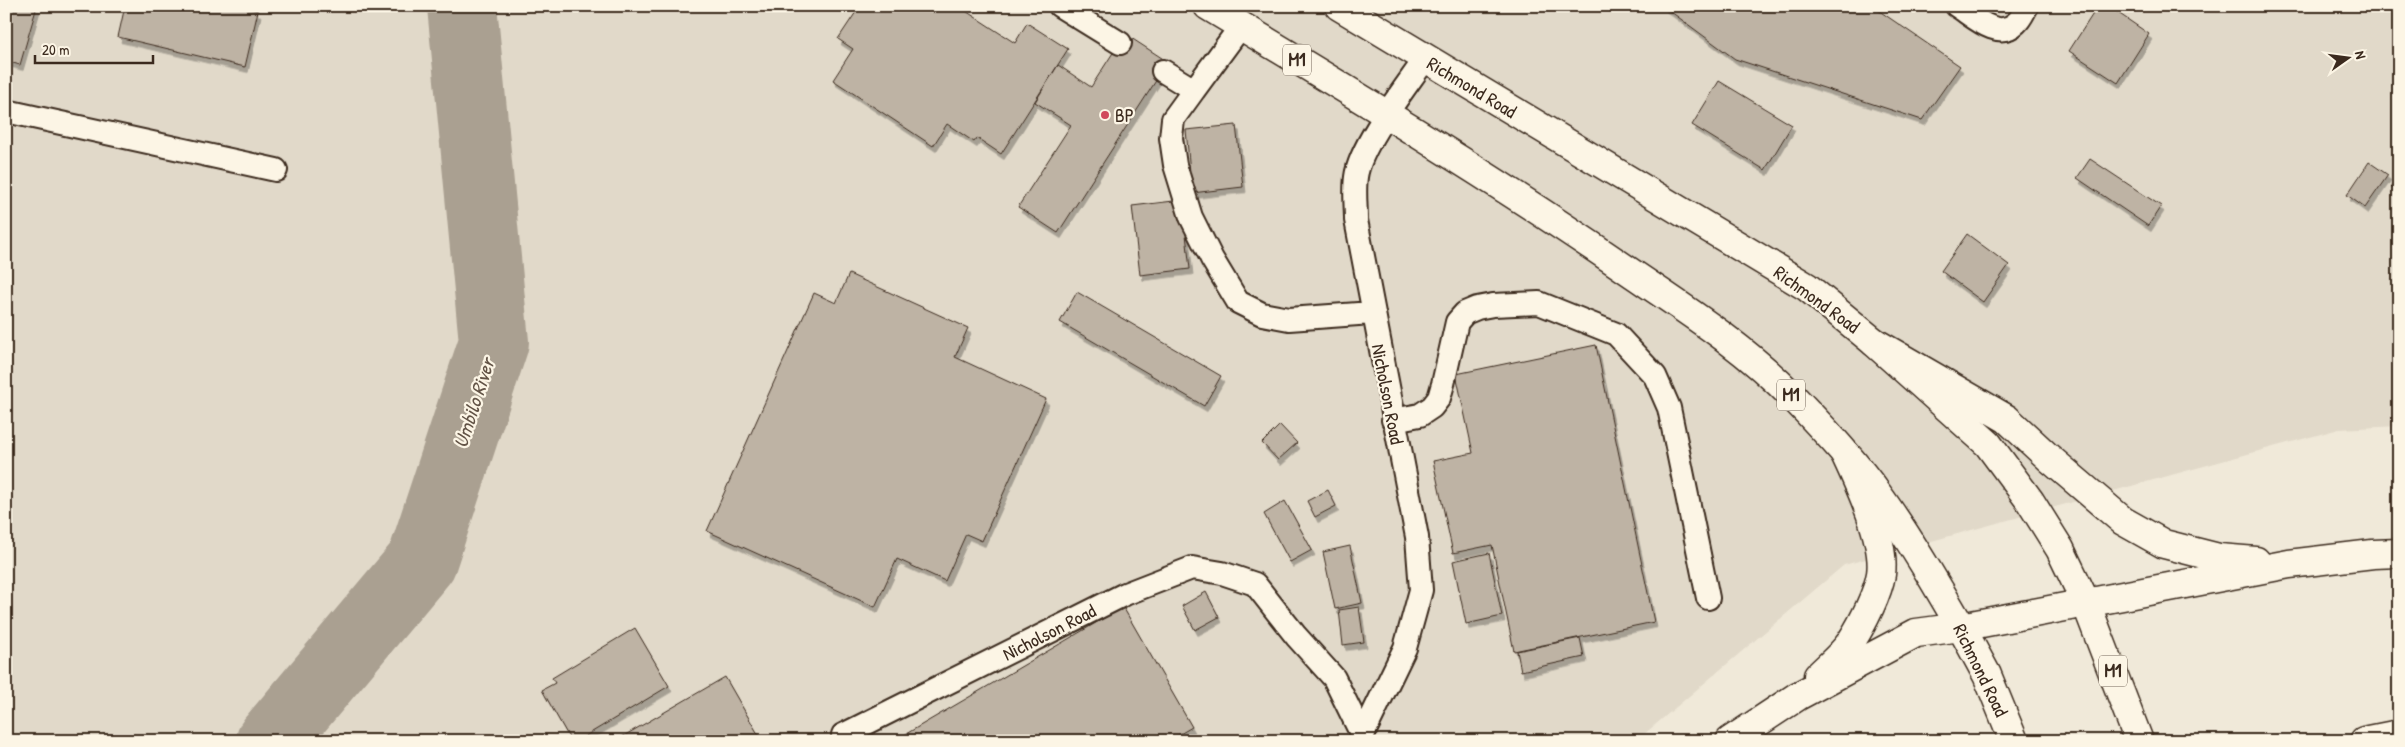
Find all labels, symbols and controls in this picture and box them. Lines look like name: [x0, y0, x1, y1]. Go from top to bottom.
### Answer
scale bar: [35, 32, 152, 64]
north arrow: [2322, 32, 2372, 82]
text: 20 m: [42, 39, 69, 60]
road number: M1: [1283, 44, 1311, 76]
text: N: [2351, 49, 2371, 61]
street label: Richmond Road: [1422, 50, 1522, 124]
place label: BP: [1115, 102, 1134, 128]
marker: BP: [1099, 109, 1111, 121]
street label: Richmond Road: [1769, 259, 1866, 339]
street label: Nicholson Road: [1366, 342, 1411, 447]
water label: Umbilo River: [446, 352, 501, 451]
road number: M1: [1777, 380, 1805, 410]
street label: Nicholson Road: [998, 597, 1101, 667]
street label: Richmond Road: [1947, 619, 2015, 721]
road number: M1: [2099, 656, 2127, 686]

